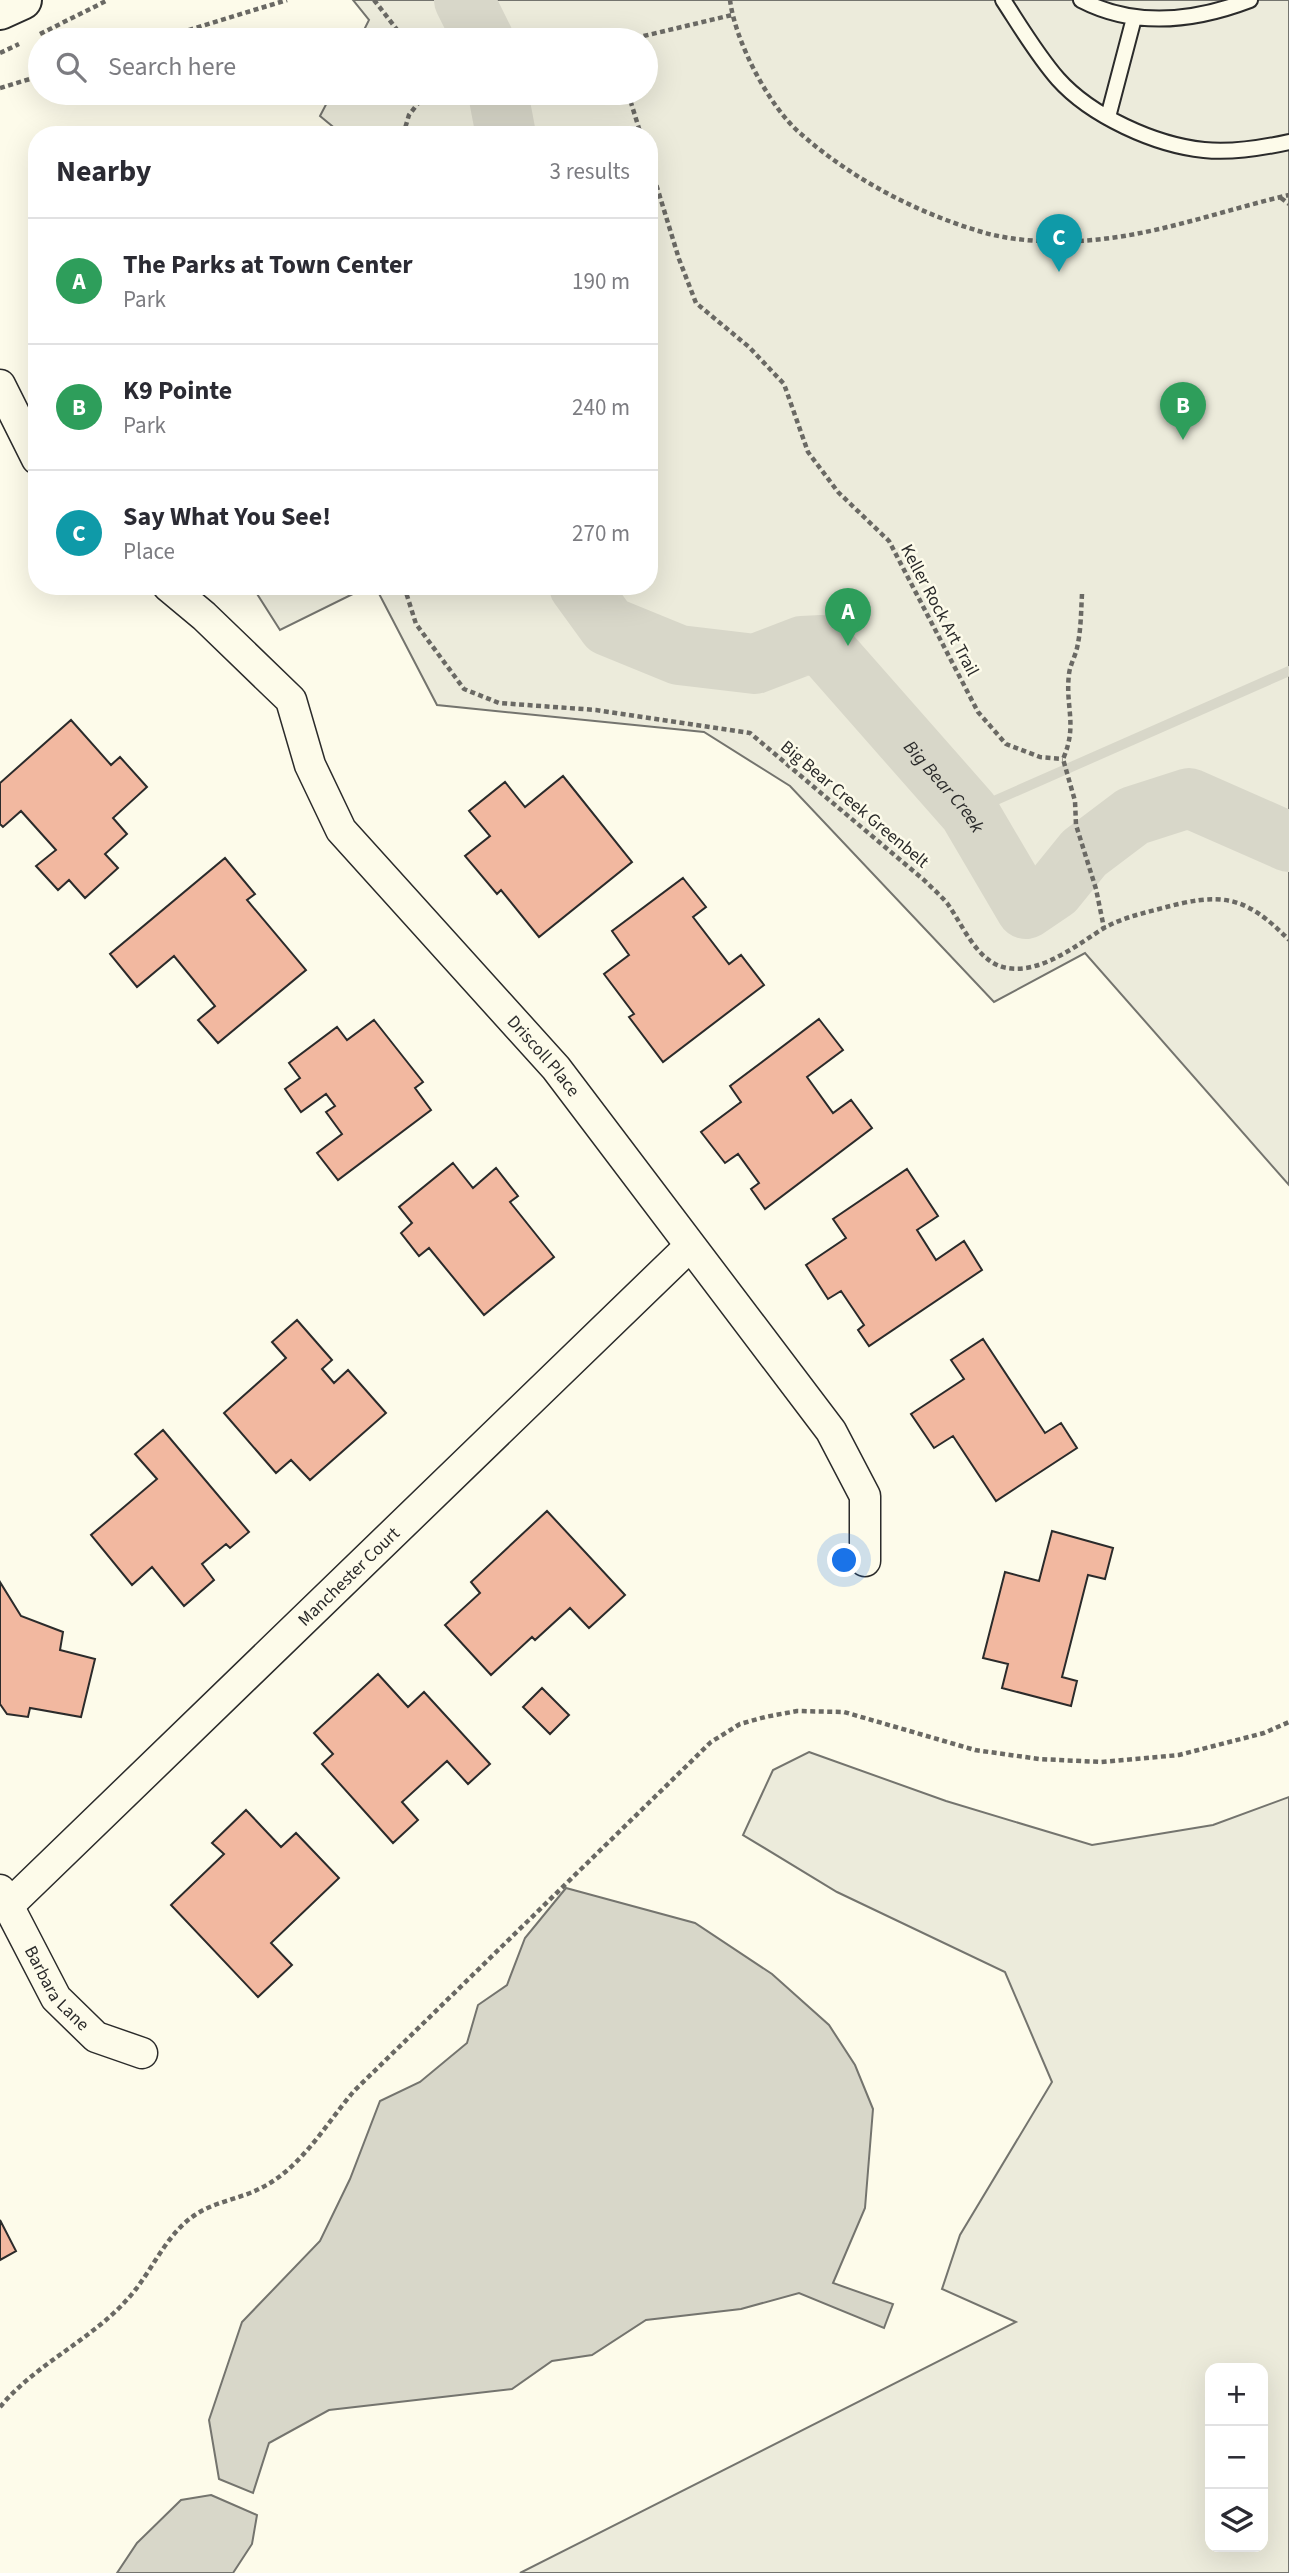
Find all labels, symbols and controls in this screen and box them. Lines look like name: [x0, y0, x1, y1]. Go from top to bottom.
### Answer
search box: [28, 28, 658, 105]
icon: search: [52, 48, 90, 86]
text: Search here: [108, 48, 236, 85]
text: Nearby: [56, 150, 151, 193]
text: 3 results: [550, 155, 630, 188]
pin: C: [1036, 214, 1082, 272]
text: The Parks at Town Center: [123, 246, 413, 283]
text: A: [72, 265, 86, 298]
text: 190 m: [572, 265, 630, 298]
text: Park: [123, 283, 166, 316]
text: K9 Pointe: [123, 372, 232, 409]
pin: B: [1160, 382, 1206, 440]
text: B: [72, 391, 86, 424]
text: 240 m: [572, 391, 630, 424]
text: Park: [123, 409, 166, 442]
text: Say What You See!: [123, 498, 331, 535]
text: C: [72, 517, 86, 550]
text: 270 m: [572, 517, 630, 550]
text: Place: [123, 535, 175, 568]
street label: Keller Rock Art Trail: [894, 540, 985, 681]
pin: A: [825, 588, 871, 646]
street label: Big Bear Creek Greenbelt: [775, 735, 934, 874]
water label: Big Bear Creek: [897, 735, 991, 839]
street label: Driscoll Place: [501, 1010, 585, 1102]
street label: Manchester Court: [292, 1522, 405, 1632]
your location: [827, 1543, 861, 1577]
street label: Barbara Lane: [18, 1941, 95, 2037]
map controls: [1205, 2363, 1268, 2552]
button: +: [1205, 2363, 1268, 2426]
button: −: [1205, 2426, 1268, 2489]
button: layers: [1205, 2489, 1268, 2552]

